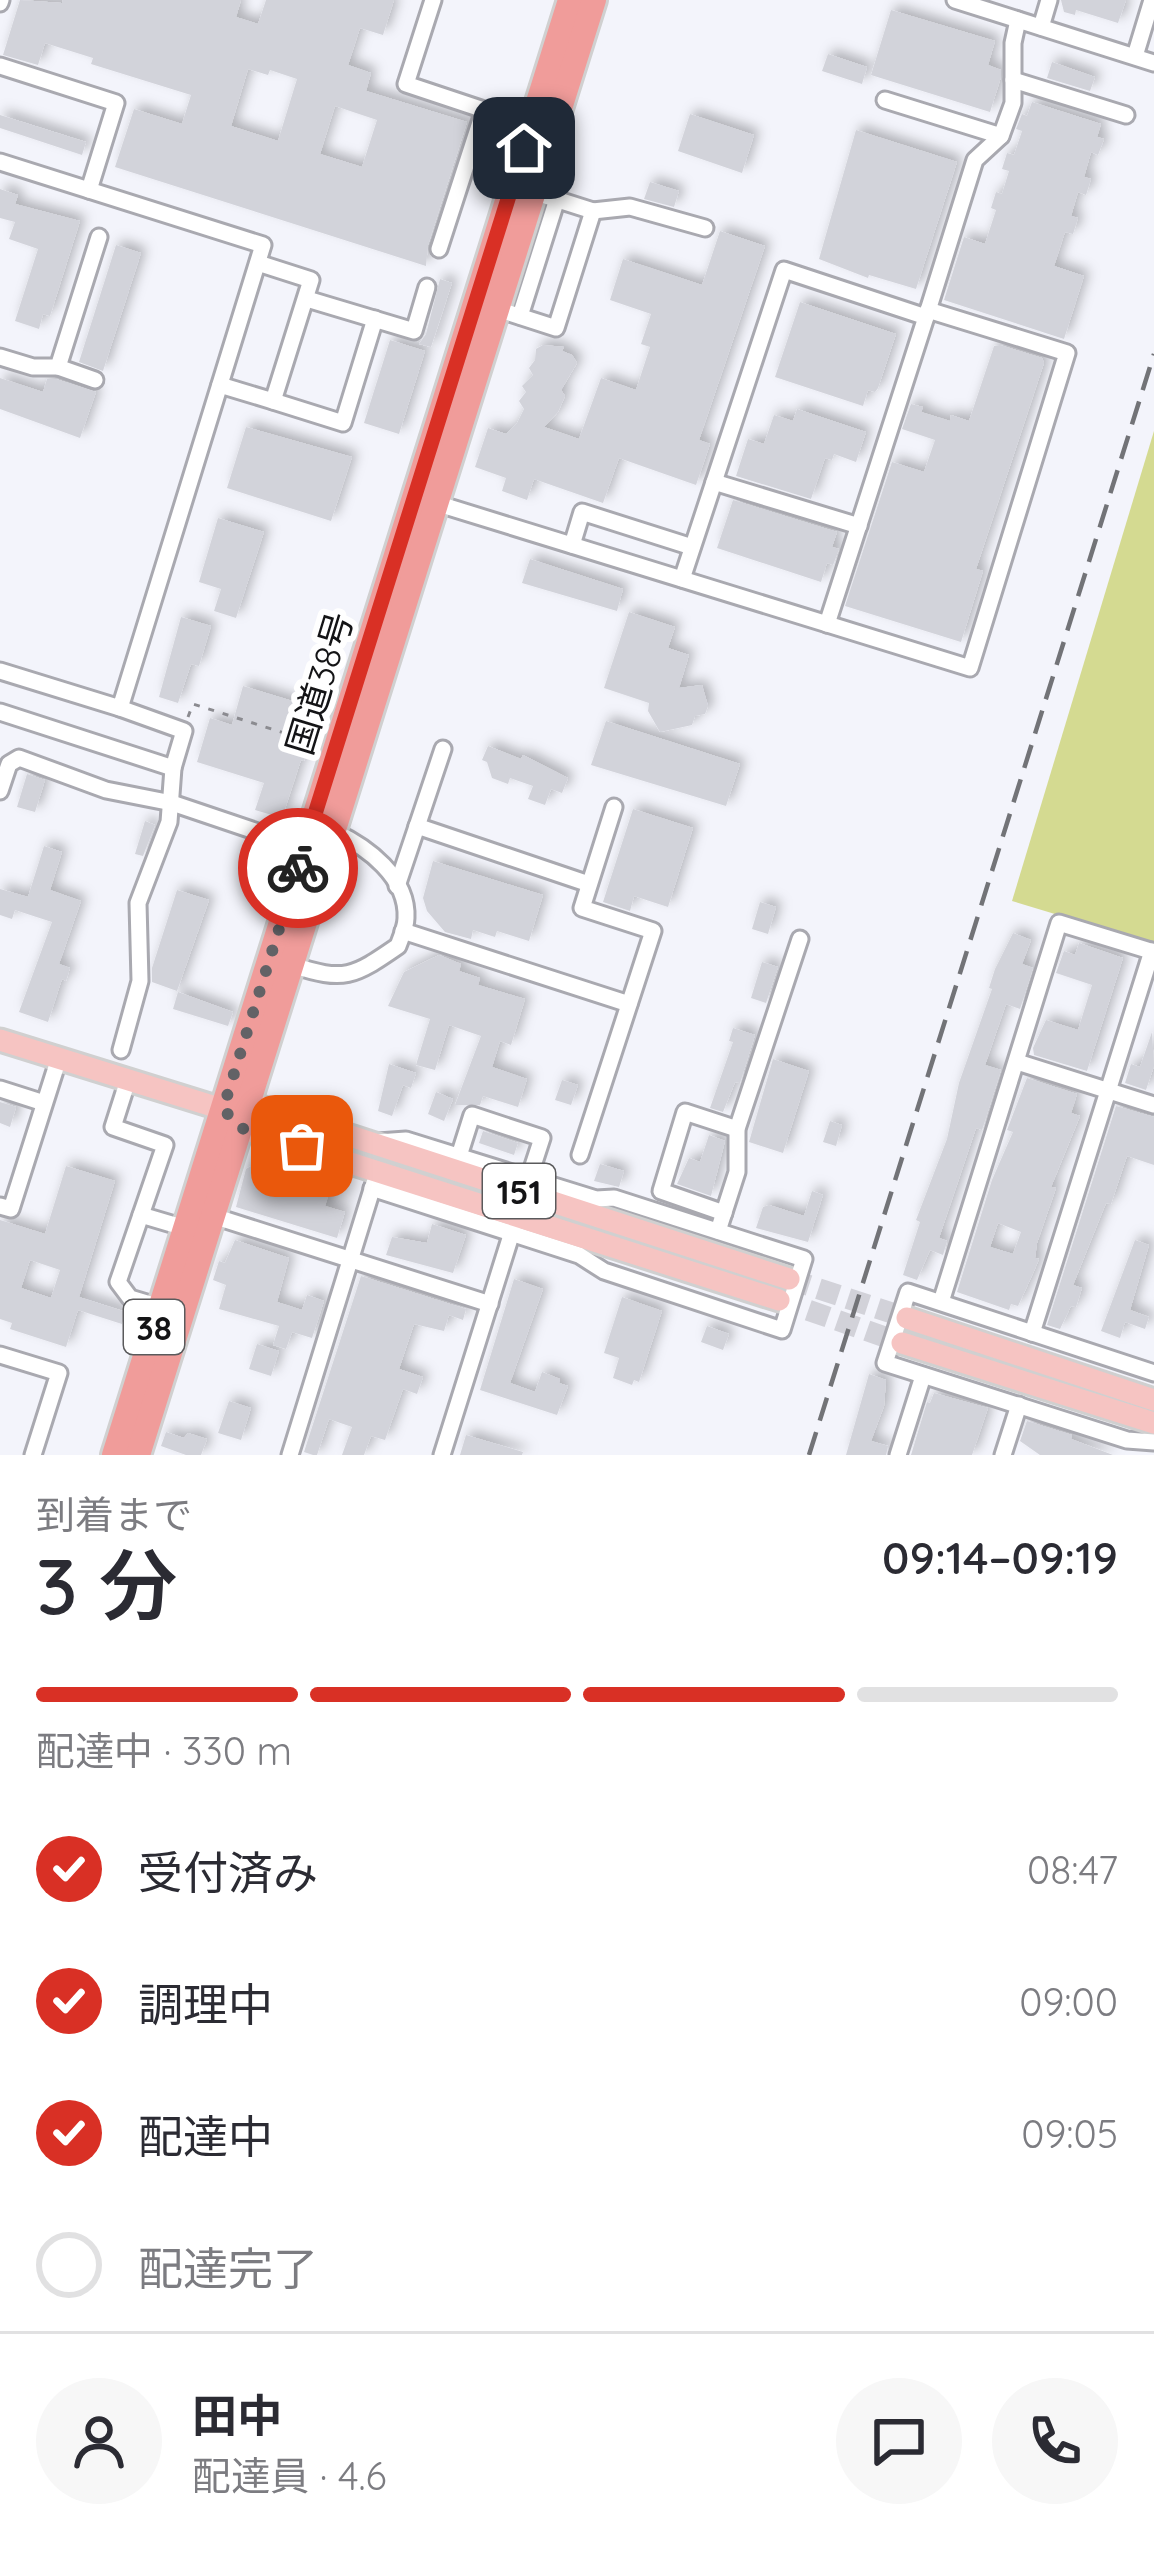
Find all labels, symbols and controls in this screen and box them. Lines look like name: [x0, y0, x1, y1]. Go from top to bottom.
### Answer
pin: [473, 97, 575, 199]
icon: home: [491, 115, 557, 181]
street label: 国道38号: [276, 606, 362, 760]
courier: [238, 808, 358, 928]
icon: bike: [265, 835, 331, 901]
pin: [251, 1095, 353, 1197]
icon: bag: [269, 1113, 335, 1179]
road number: 151: [483, 1164, 555, 1218]
road number: 38: [124, 1300, 184, 1354]
text: 到着まで: [36, 1490, 192, 1539]
text: 09:14–09:19: [882, 1529, 1118, 1585]
text: 3 分: [36, 1536, 177, 1634]
text: 配達中 · 330 m: [36, 1726, 292, 1775]
icon: check: [36, 1836, 102, 1902]
text: 受付済み: [138, 1844, 318, 1900]
text: 08:47: [1027, 1845, 1118, 1894]
icon: check: [36, 1968, 102, 2034]
text: 調理中: [138, 1976, 273, 2032]
text: 09:00: [1019, 1977, 1118, 2026]
icon: check: [36, 2100, 102, 2166]
text: 配達中: [138, 2108, 273, 2164]
text: 09:05: [1021, 2109, 1118, 2158]
text: 配達完了: [138, 2240, 318, 2296]
button: person: [36, 2378, 162, 2504]
button: chat: [836, 2378, 962, 2504]
button: phone: [992, 2378, 1118, 2504]
text: 田中: [192, 2387, 282, 2443]
text: 配達員 · 4.6: [192, 2451, 387, 2500]

